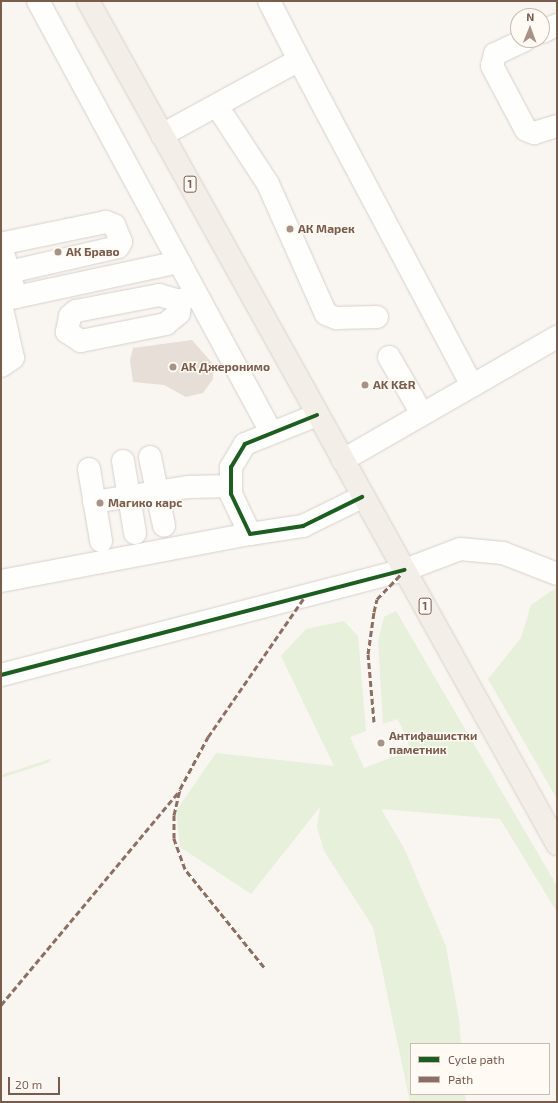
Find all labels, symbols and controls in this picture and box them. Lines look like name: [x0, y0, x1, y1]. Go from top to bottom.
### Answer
north arrow: [510, 8, 550, 48]
text: N: [526, 10, 534, 23]
road number: 1: [183, 175, 197, 193]
place label: АК Марек: [298, 222, 355, 236]
marker: АК Марек: [285, 224, 295, 234]
place label: АК Браво: [66, 245, 120, 259]
marker: АК Браво: [53, 247, 63, 257]
place label: АК Джеронимо: [181, 360, 270, 374]
marker: АК Джеронимо: [168, 362, 178, 372]
place label: AK K&R: [373, 378, 416, 392]
marker: AK K&R: [360, 380, 370, 390]
place label: Магико карс: [108, 496, 182, 510]
marker: Магико карс: [95, 498, 105, 508]
road number: 1: [418, 597, 432, 615]
place label: Антифашистки паметник: [389, 729, 477, 757]
marker: Антифашистки паметник: [376, 738, 386, 748]
legend: [410, 1043, 550, 1095]
text: Cycle path: [448, 1052, 505, 1066]
scale bar: [10, 1069, 62, 1095]
text: Path: [448, 1072, 473, 1086]
text: 20 m: [15, 1077, 42, 1091]

